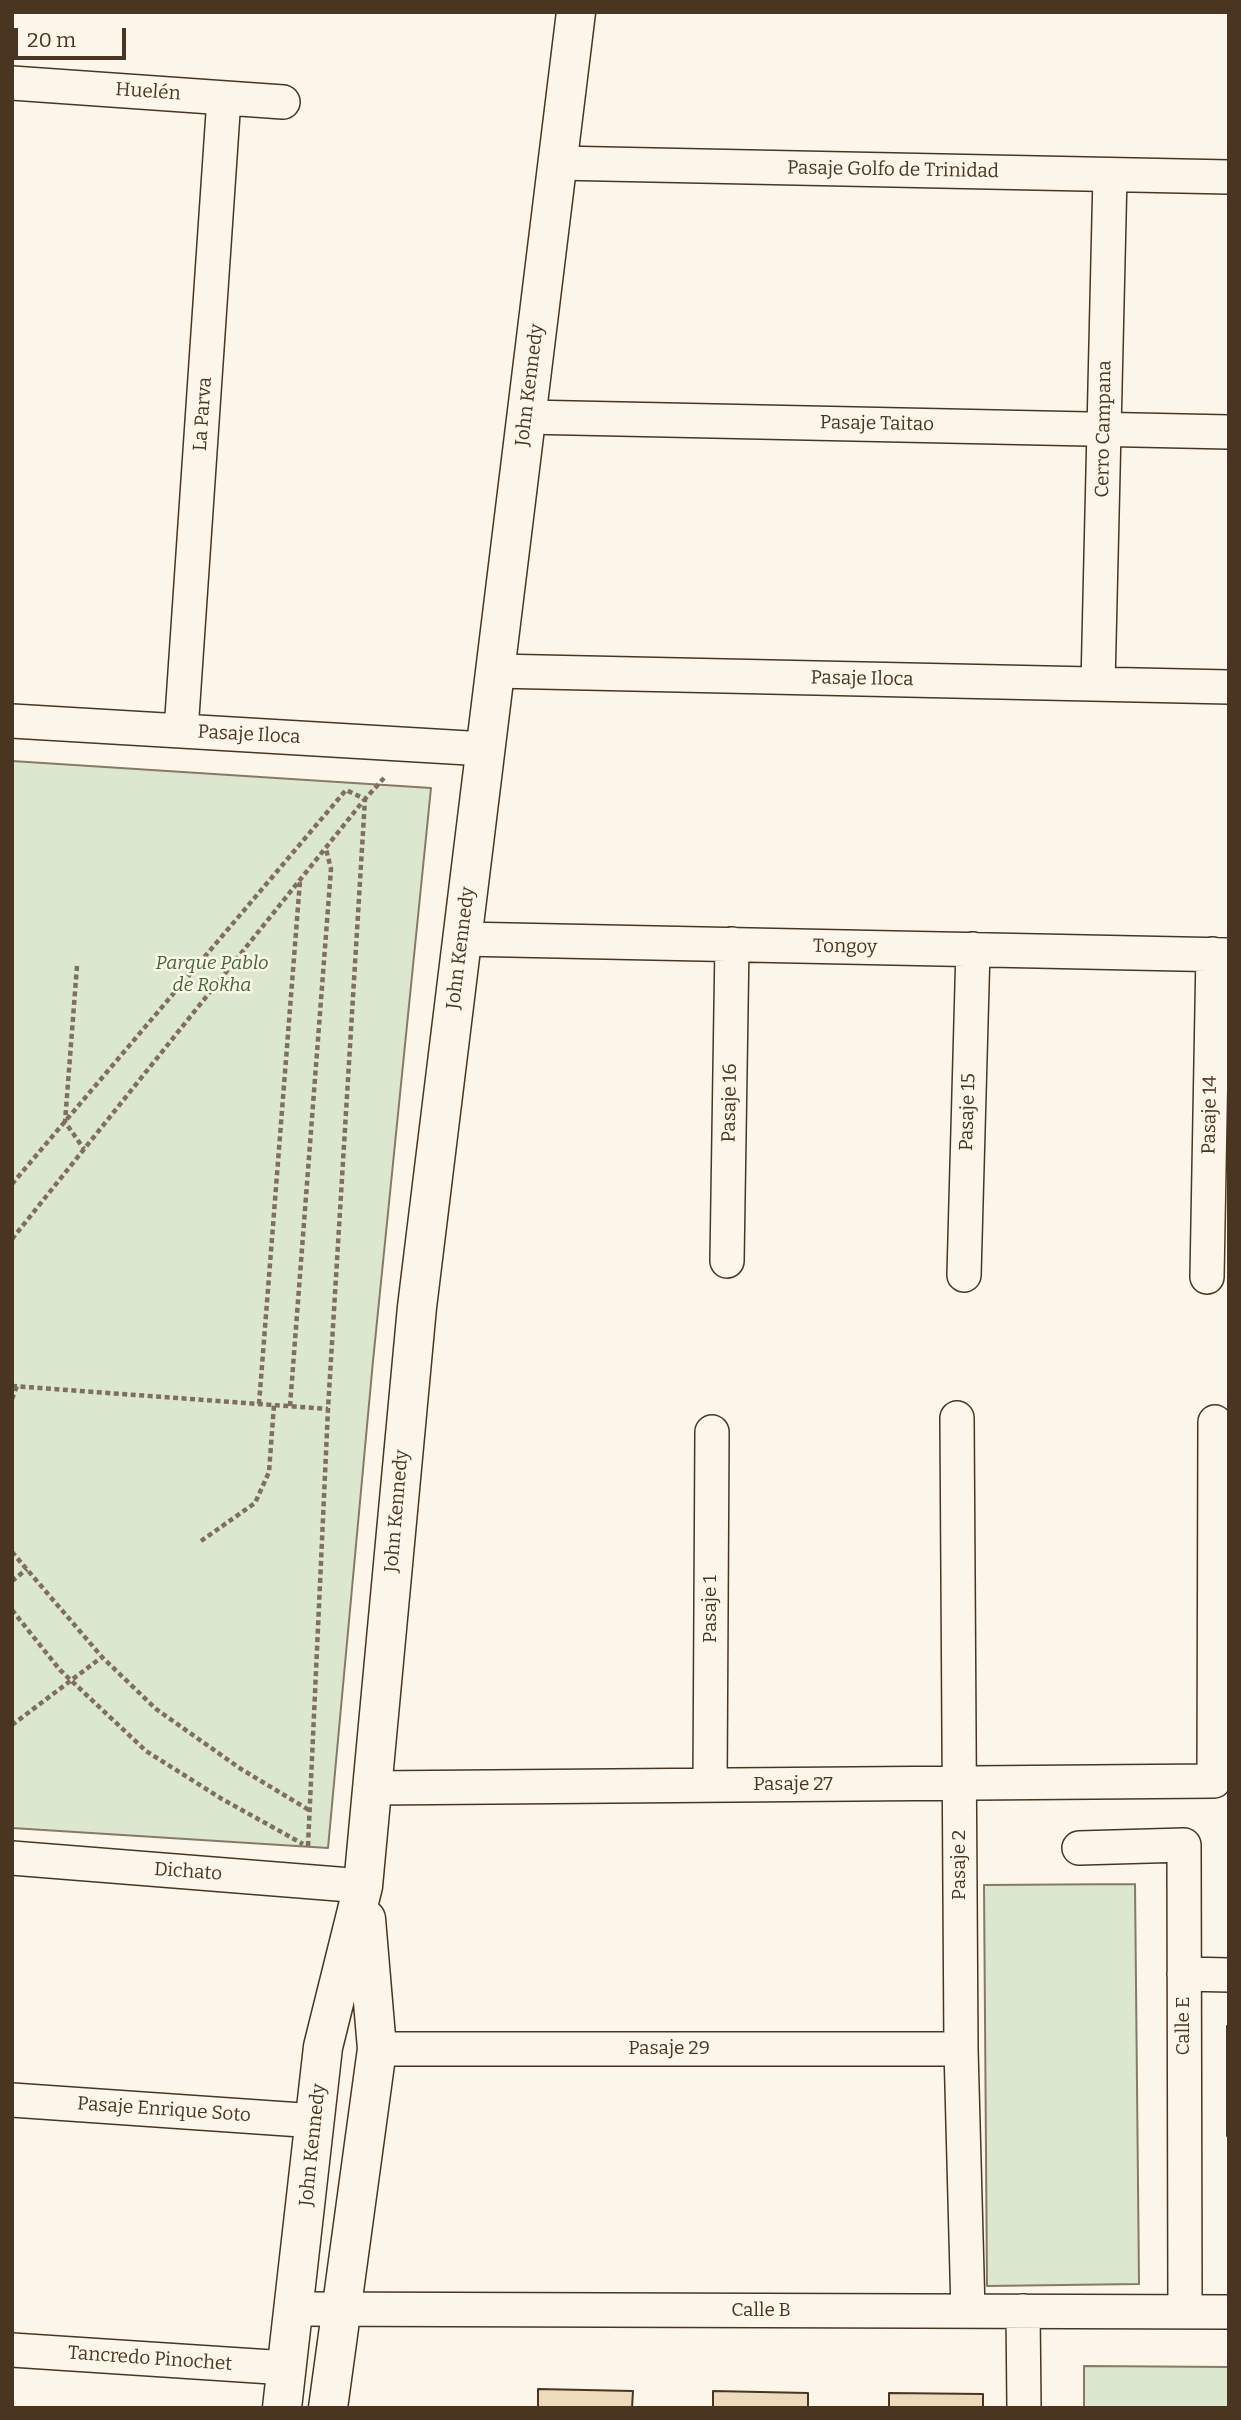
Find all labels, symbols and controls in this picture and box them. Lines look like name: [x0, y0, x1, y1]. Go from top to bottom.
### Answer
scale bar: [18, 14, 130, 58]
text: 20 m: [27, 27, 76, 53]
street label: Huelén: [115, 78, 181, 106]
street label: Pasaje Golfo de Trinidad: [787, 157, 999, 183]
street label: John Kennedy: [511, 323, 549, 447]
street label: Cerro Campana: [1091, 360, 1117, 498]
street label: La Parva: [189, 376, 217, 452]
street label: Pasaje Taitao: [820, 412, 934, 436]
street label: Pasaje Iloca: [810, 667, 914, 691]
street label: Pasaje Iloca: [197, 721, 301, 749]
street label: John Kennedy: [442, 886, 480, 1010]
street label: Tongoy: [813, 935, 877, 959]
park label: Parque Pablo de Rokha: [155, 953, 269, 997]
street label: Pasaje 16: [718, 1063, 742, 1143]
street label: Pasaje 15: [955, 1073, 981, 1151]
street label: Pasaje 14: [1198, 1075, 1222, 1155]
street label: John Kennedy: [380, 1449, 414, 1573]
street label: Pasaje 1: [700, 1575, 722, 1643]
street label: Pasaje 27: [753, 1774, 833, 1796]
street label: Pasaje 2: [949, 1830, 971, 1900]
street label: Dichato: [153, 1858, 223, 1886]
street label: Calle E: [1173, 1996, 1195, 2056]
street label: Pasaje 29: [628, 2038, 710, 2060]
street label: John Kennedy: [295, 2083, 331, 2207]
street label: Pasaje Enrique Soto: [76, 2093, 252, 2127]
street label: Calle B: [731, 2300, 791, 2322]
street label: Tancredo Pinochet: [67, 2342, 233, 2376]

